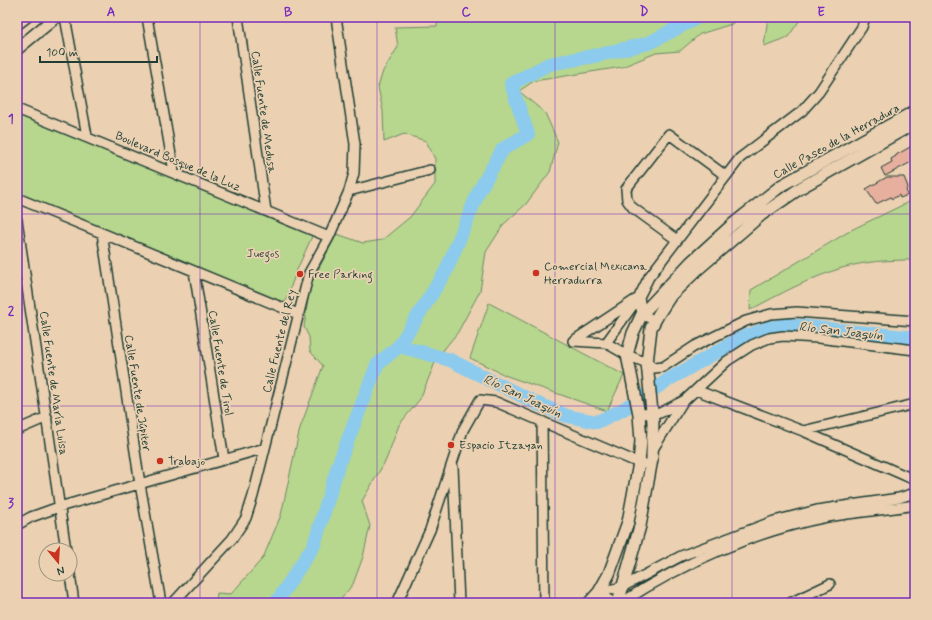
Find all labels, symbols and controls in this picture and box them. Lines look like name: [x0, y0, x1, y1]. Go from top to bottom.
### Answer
text: A: [107, 4, 115, 21]
text: B: [284, 4, 293, 21]
text: C: [461, 4, 471, 21]
text: D: [640, 4, 649, 21]
text: E: [817, 4, 825, 21]
scale bar: [40, 38, 157, 64]
text: 100 m: [46, 45, 78, 61]
street label: Calle Fuente de Medusa: [246, 50, 280, 175]
street label: Calle Paseo de la Herradura: [770, 100, 903, 183]
text: 1: [8, 111, 14, 128]
street label: Boulevard Bosque de la Luz: [113, 128, 243, 196]
park label: Juegos: [247, 246, 280, 263]
place label: Comercial Mexicana Herradurra: [544, 259, 648, 289]
place label: Free Parking: [308, 267, 373, 284]
marker: Comercial Mexicana Herradurra: [531, 268, 541, 278]
marker: Free Parking: [295, 269, 305, 279]
street label: Calle Fuente del Rey: [259, 288, 301, 395]
text: 2: [8, 303, 15, 320]
street label: Calle Fuente de Tirol: [204, 309, 236, 417]
street label: Calle Fuente de María Luisa: [35, 310, 71, 456]
water label: Río San Joaquín: [798, 319, 884, 344]
street label: Calle Fuente de Júpiter: [120, 334, 154, 453]
water label: Río San Joaquín: [480, 371, 565, 422]
place label: Espacio Itzayan: [459, 438, 543, 454]
marker: Espacio Itzayan: [446, 440, 456, 450]
place label: Trabajo: [168, 454, 205, 470]
marker: Trabajo: [155, 456, 165, 466]
text: 3: [8, 495, 14, 512]
north arrow: [38, 542, 78, 582]
text: N: [55, 563, 66, 578]

